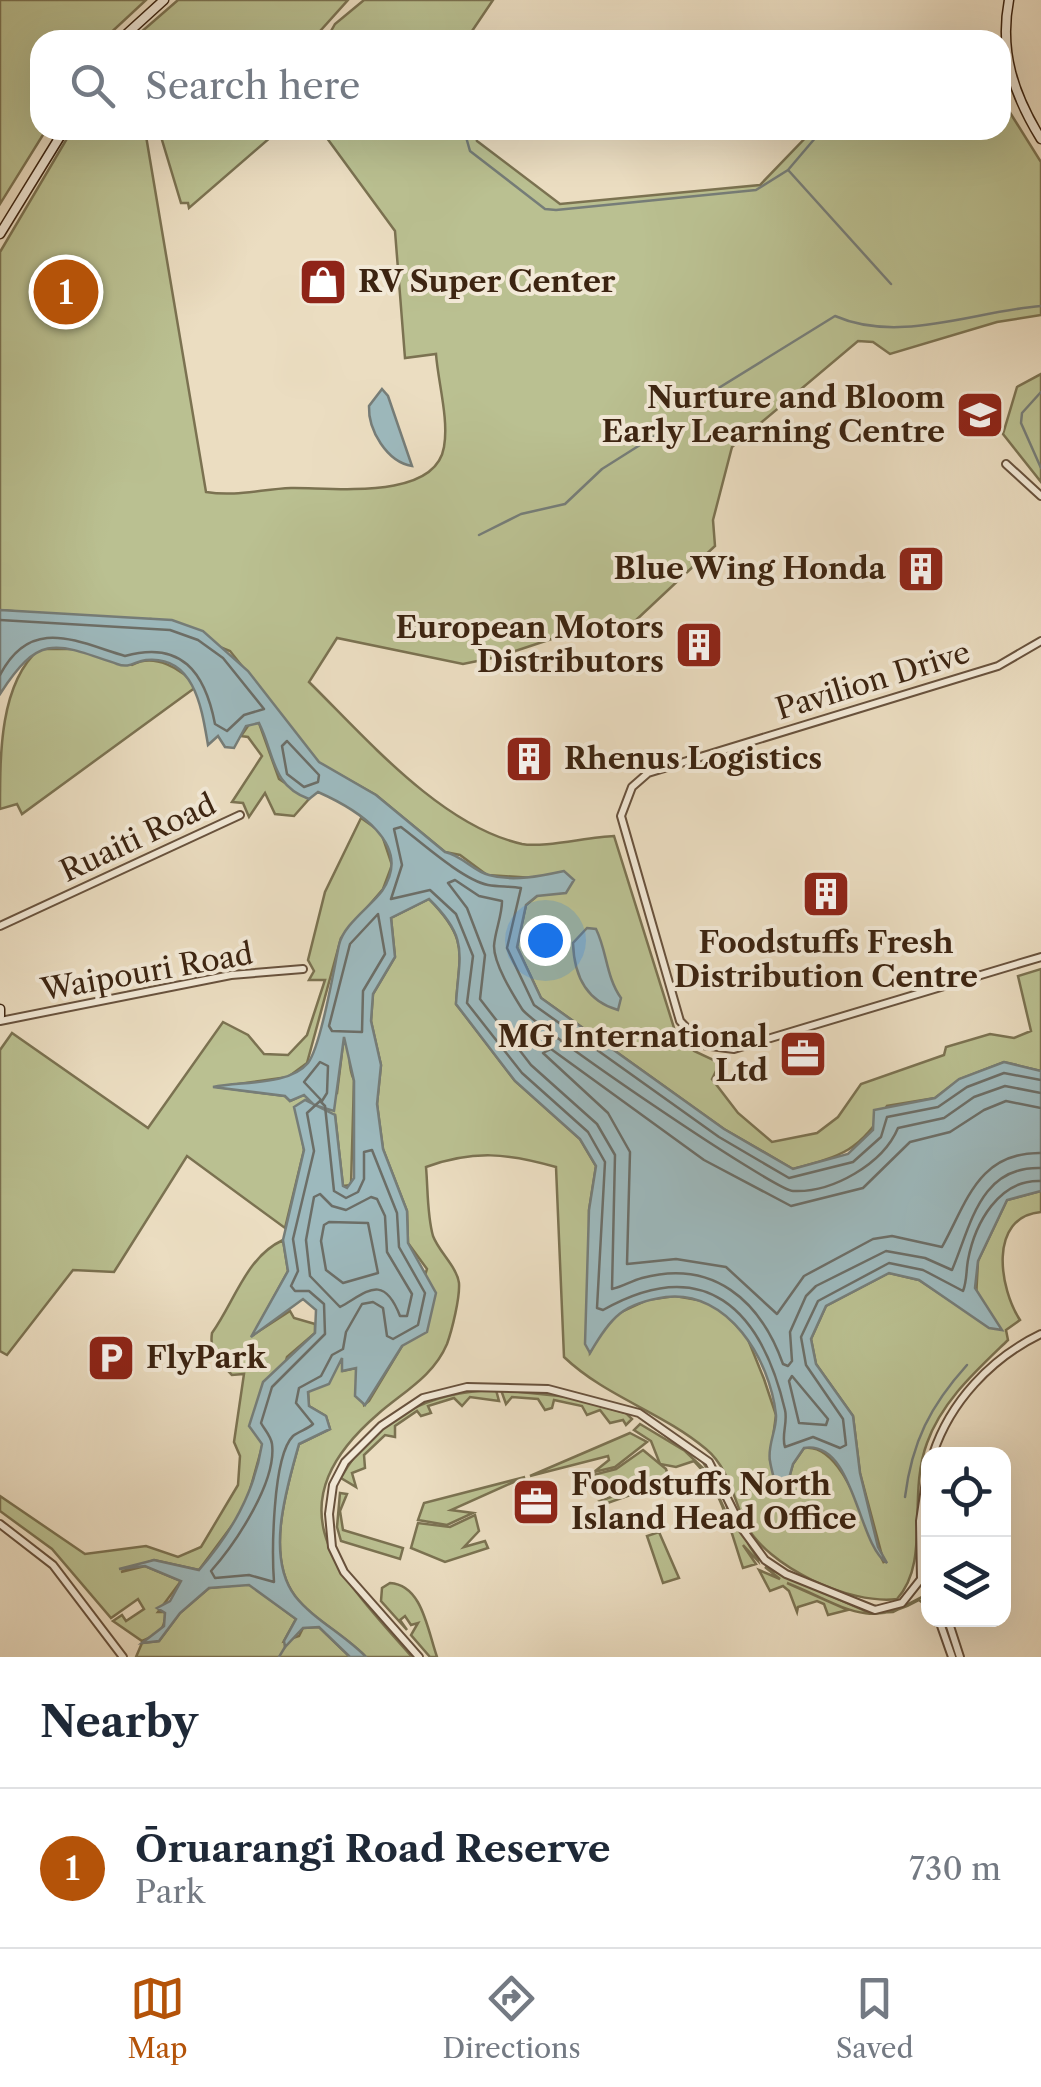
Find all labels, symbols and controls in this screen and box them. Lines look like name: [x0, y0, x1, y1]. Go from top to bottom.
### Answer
search box: [30, 30, 1011, 140]
icon: search: [65, 58, 120, 113]
text: Search here: [145, 62, 360, 109]
pin: 1: [34, 254, 98, 330]
shop icon: RV Super Center: [297, 256, 349, 308]
place label: RV Super Center: [358, 263, 616, 300]
place label: Nurture and Bloom Early Learning Centre: [602, 379, 945, 450]
school or university icon: Nurture and Bloom Early Learning Centre: [954, 389, 1006, 441]
building icon: Blue Wing Honda: [895, 543, 947, 595]
place label: Blue Wing Honda: [614, 550, 887, 587]
place label: European Motors Distributors: [396, 609, 664, 680]
building icon: European Motors Distributors: [673, 619, 725, 671]
street label: Pavilion Drive: [771, 633, 974, 728]
building icon: Rhenus Logistics: [503, 733, 555, 785]
place label: Rhenus Logistics: [564, 740, 822, 777]
street label: Ruaiti Road: [54, 785, 221, 890]
building icon: Foodstuffs Fresh Distribution Centre: [800, 868, 852, 920]
your location: [520, 915, 571, 966]
place label: Foodstuffs Fresh Distribution Centre: [674, 924, 978, 995]
street label: Waipouri Road: [37, 935, 256, 1009]
place label: MG International Ltd: [498, 1018, 768, 1089]
office icon: MG International Ltd: [777, 1028, 829, 1080]
parking icon: FlyPark: [85, 1332, 137, 1384]
place label: FlyPark: [146, 1339, 267, 1376]
map controls: [921, 1447, 1011, 1627]
button: locate: [921, 1447, 1011, 1537]
place label: Foodstuffs North Island Head Office: [571, 1466, 857, 1537]
office icon: Foodstuffs North Island Head Office: [510, 1476, 562, 1528]
button: layers: [921, 1537, 1011, 1627]
text: Nearby: [40, 1696, 198, 1748]
text: Ōruarangi Road Reserve: [135, 1825, 610, 1872]
text: 1: [65, 1849, 80, 1888]
text: 730 m: [909, 1849, 1001, 1888]
text: Park: [135, 1872, 205, 1911]
tab: Map: [127, 1971, 188, 2065]
tab: Directions: [442, 1971, 581, 2065]
tab: Saved: [836, 1971, 914, 2065]

